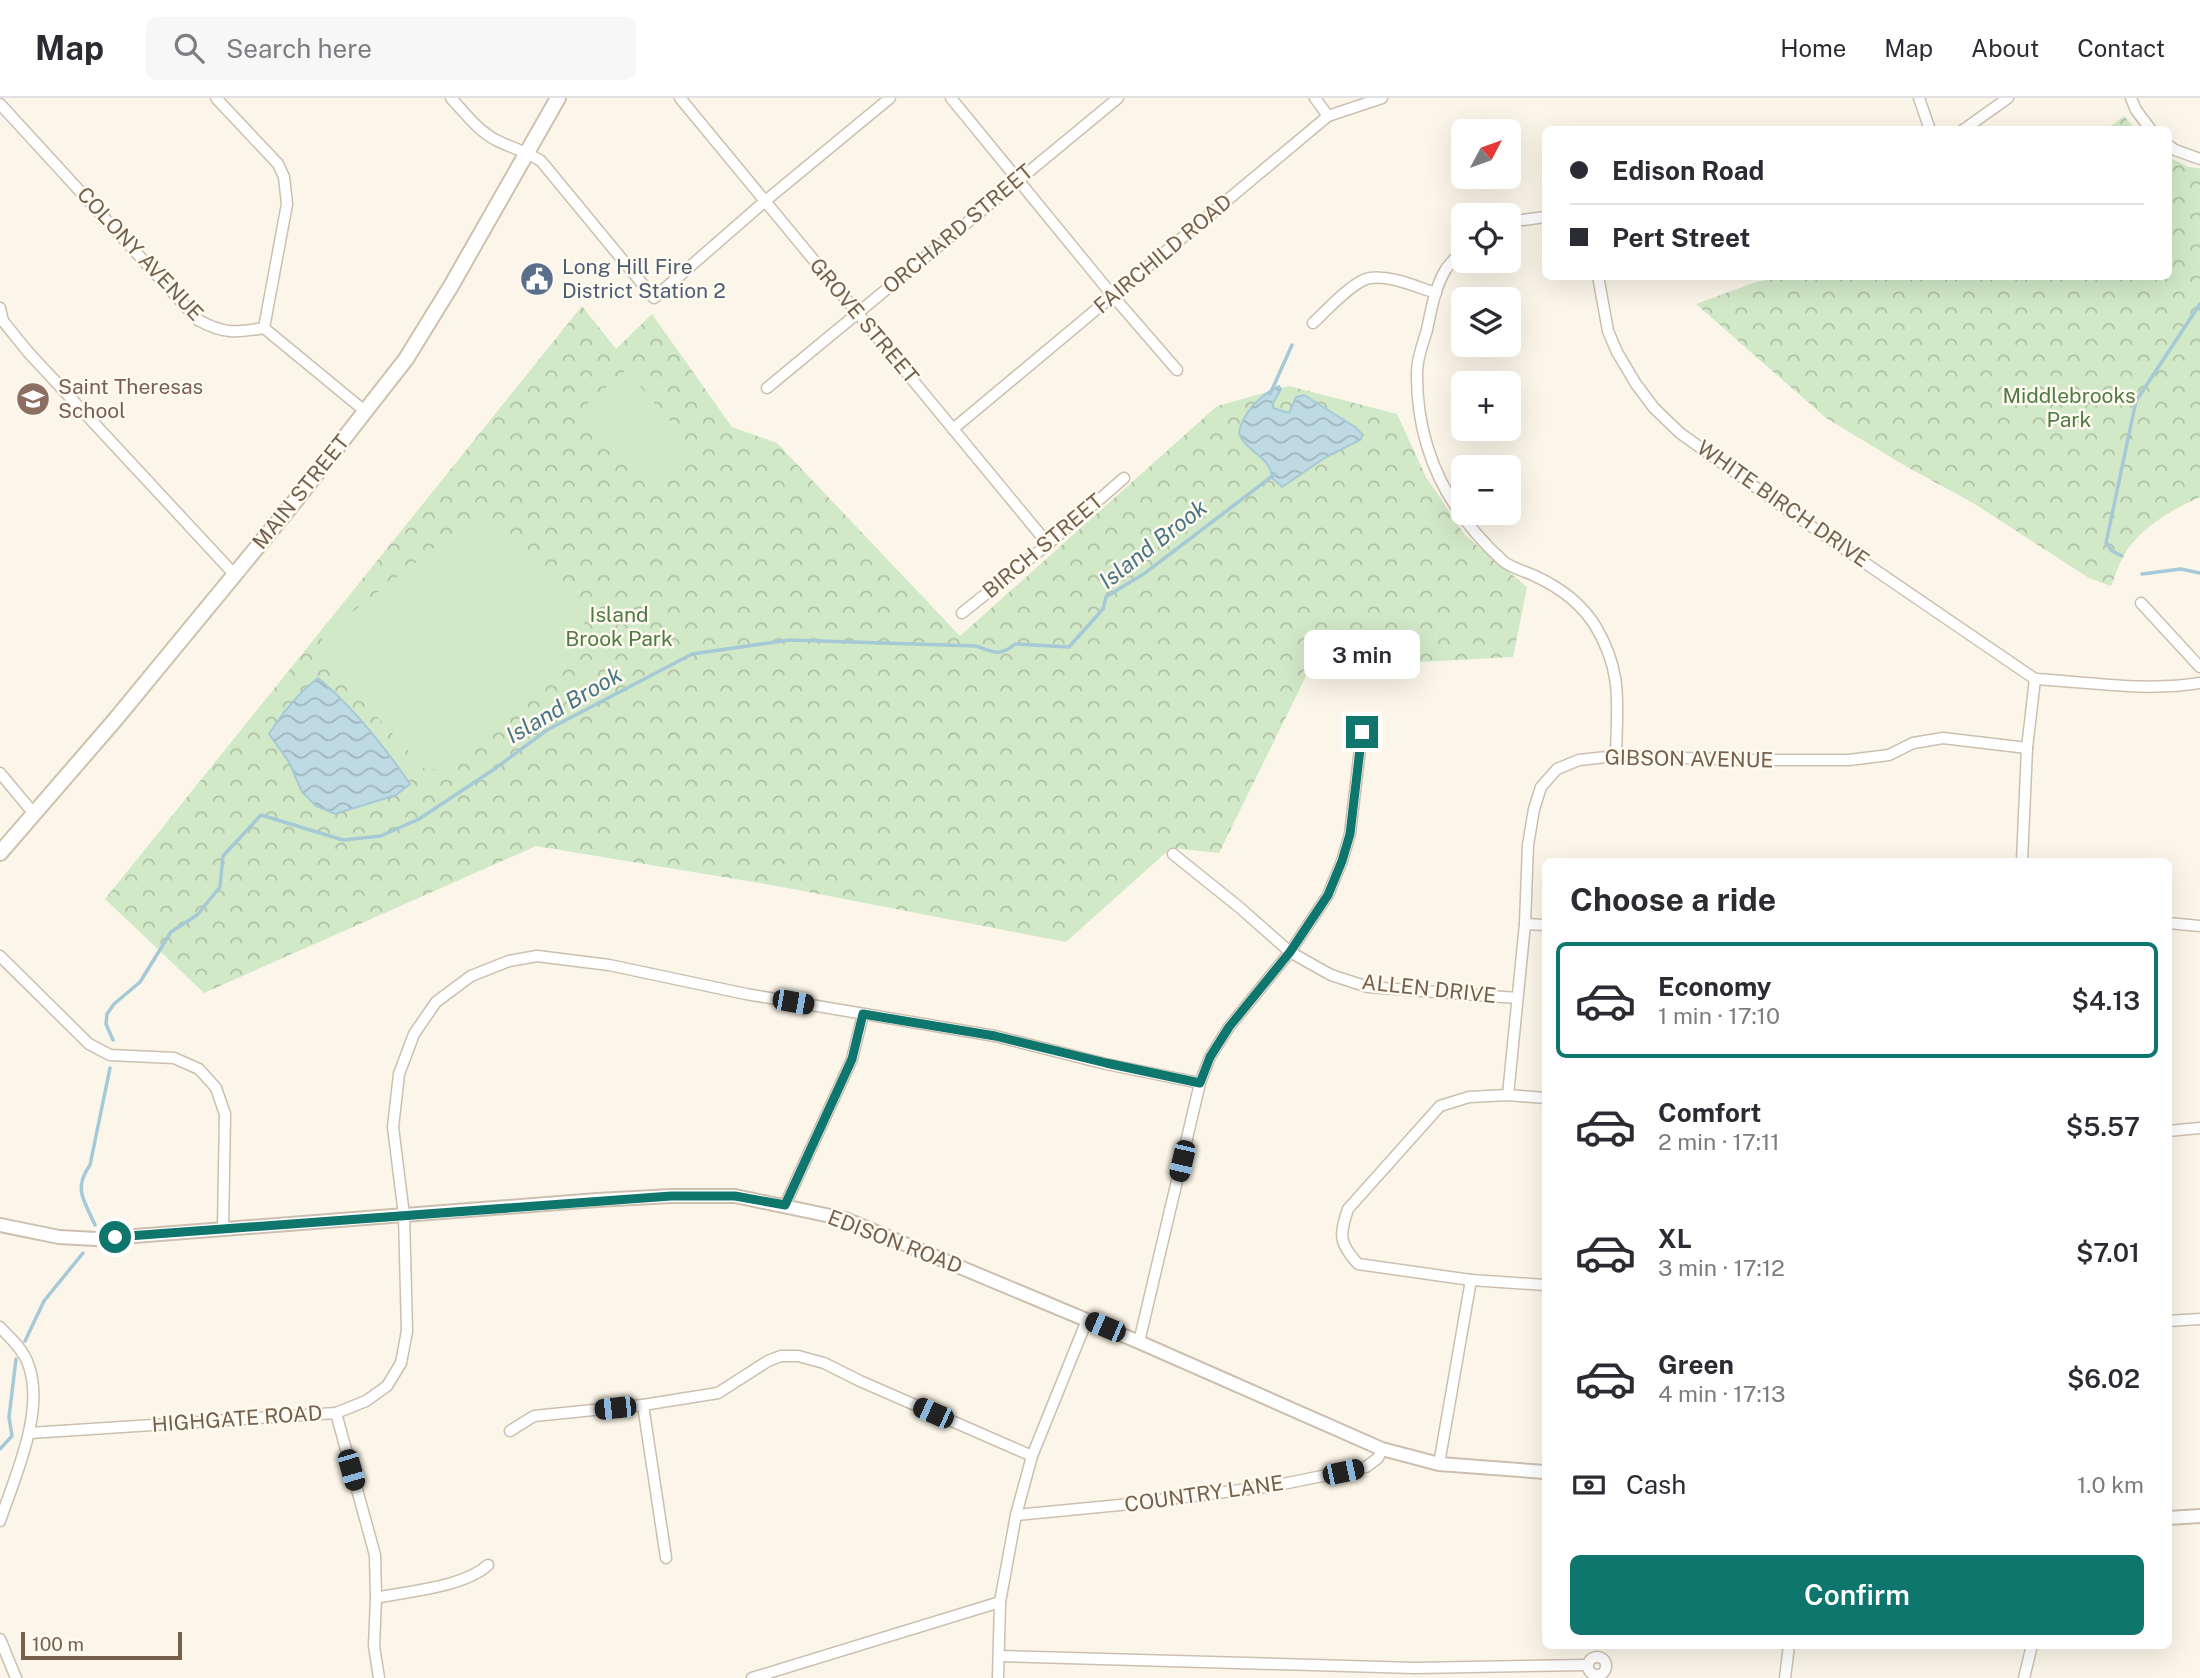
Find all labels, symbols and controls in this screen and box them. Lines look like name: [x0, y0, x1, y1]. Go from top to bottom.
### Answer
search box: [146, 17, 636, 80]
text: Map: [35, 29, 104, 67]
icon: search: [170, 29, 208, 67]
text: Search here: [226, 33, 372, 64]
text: Home: [1780, 34, 1846, 62]
text: Map: [1884, 34, 1933, 62]
text: About: [1971, 34, 2039, 62]
text: Contact: [2077, 34, 2165, 62]
north arrow: [1451, 119, 1521, 189]
map controls: [1451, 119, 1521, 525]
text: Edison Road: [1612, 155, 1764, 186]
street label: ORCHARD STREET: [878, 159, 1038, 299]
street label: COLONY AVENUE: [72, 182, 209, 326]
street label: FAIRCHILD ROAD: [1089, 189, 1237, 319]
button: locate: [1451, 203, 1521, 273]
text: Pert Street: [1612, 222, 1750, 253]
street label: GROVE STREET: [805, 253, 924, 389]
place label: Long Hill Fire District Station 2: [562, 254, 726, 303]
public building icon: Long Hill Fire District Station 2: [518, 260, 556, 298]
button: layers: [1451, 287, 1521, 357]
button: +: [1451, 371, 1521, 441]
place label: Saint Theresas School: [58, 374, 203, 423]
school or university icon: Saint Theresas School: [14, 380, 52, 418]
park label: Middlebrooks Park: [2002, 383, 2136, 432]
street label: MAIN STREET: [247, 429, 354, 554]
street label: WHITE BIRCH DRIVE: [1692, 435, 1874, 572]
button: −: [1451, 455, 1521, 525]
street label: BIRCH STREET: [977, 488, 1108, 603]
water label: Island Brook: [1094, 493, 1212, 594]
park label: Island Brook Park: [565, 602, 673, 651]
callout: 3 min: [1304, 630, 1420, 680]
text: 3 min: [1332, 641, 1392, 668]
water label: Island Brook: [501, 660, 627, 749]
route end: [1346, 716, 1378, 748]
street label: GIBSON AVENUE: [1604, 745, 1774, 772]
text: Choose a ride: [1570, 881, 1776, 918]
street label: ALLEN DRIVE: [1361, 969, 1498, 1008]
icon: car: [1574, 969, 1637, 1032]
text: Economy: [1658, 971, 1771, 1002]
text: $4.13: [2072, 985, 2140, 1016]
car: [771, 988, 816, 1016]
text: 1 min · 17:10: [1658, 1002, 1780, 1029]
icon: car: [1574, 1095, 1637, 1158]
text: Comfort: [1658, 1097, 1761, 1128]
text: $5.57: [2066, 1111, 2140, 1142]
text: 2 min · 17:11: [1658, 1128, 1780, 1155]
car: [1168, 1138, 1197, 1184]
street label: EDISON ROAD: [824, 1204, 966, 1279]
route start: [99, 1221, 131, 1253]
icon: car: [1574, 1221, 1637, 1284]
text: XL: [1658, 1223, 1692, 1254]
text: $7.01: [2076, 1237, 2140, 1268]
text: 3 min · 17:12: [1658, 1254, 1785, 1281]
car: [1082, 1309, 1129, 1345]
icon: car: [1574, 1347, 1637, 1410]
text: Green: [1658, 1349, 1734, 1380]
text: $6.02: [2067, 1363, 2140, 1394]
text: 4 min · 17:13: [1658, 1380, 1786, 1407]
car: [594, 1395, 637, 1421]
car: [910, 1395, 957, 1431]
street label: HIGHGATE ROAD: [151, 1400, 323, 1437]
car: [336, 1447, 367, 1493]
car: [1321, 1457, 1366, 1487]
icon: cash: [1570, 1466, 1608, 1504]
text: Cash: [1626, 1469, 1686, 1500]
street label: COUNTRY LANE: [1123, 1470, 1285, 1517]
text: 1.0 km: [2077, 1471, 2144, 1498]
button: Confirm: [1570, 1555, 2144, 1635]
scale bar: [21, 1629, 182, 1661]
text: 100 m: [32, 1633, 84, 1655]

